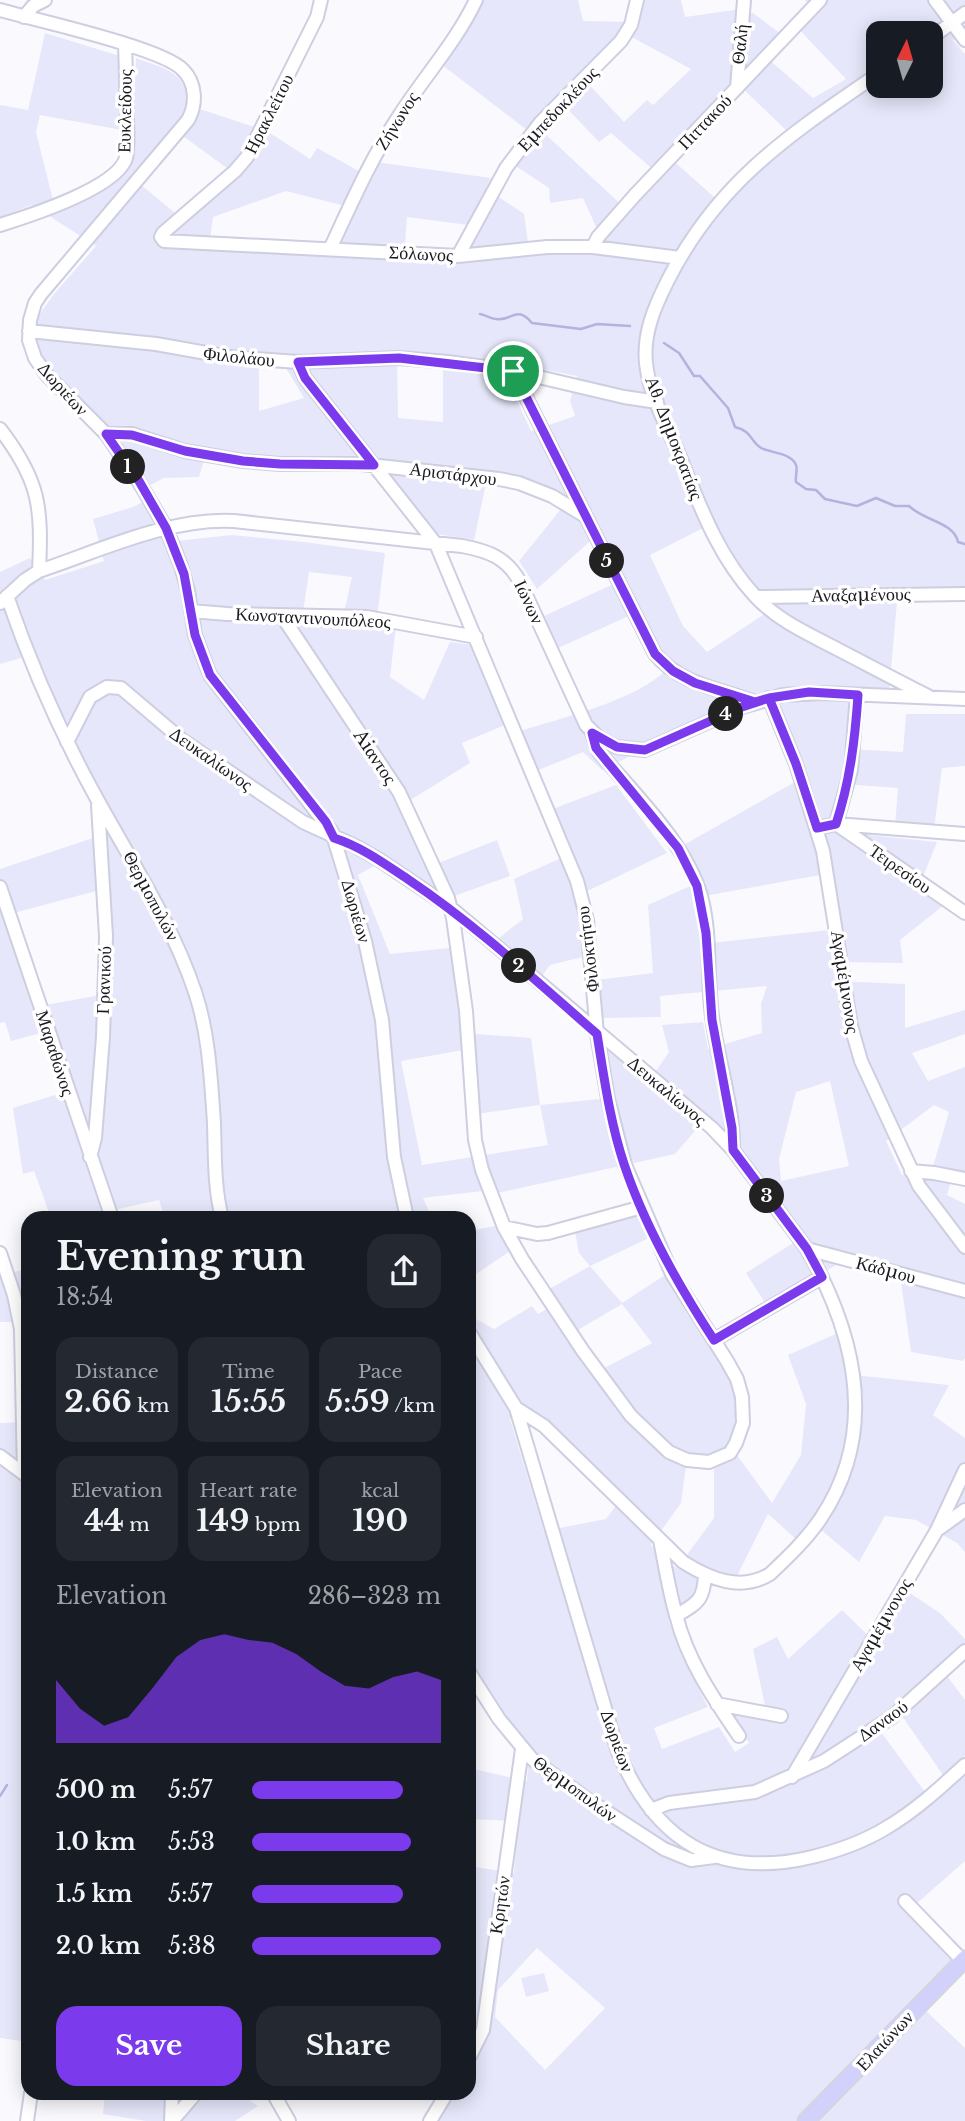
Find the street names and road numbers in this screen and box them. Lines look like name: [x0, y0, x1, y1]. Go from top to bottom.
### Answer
street label: Θαλή: [727, 23, 753, 65]
street label: Εμπεδοκλέους: [513, 62, 603, 156]
street label: Ευκλείδους: [113, 69, 137, 153]
street label: Ηρακλείτου: [240, 70, 299, 158]
street label: Ζήνωνος: [371, 88, 423, 154]
street label: Πιττακού: [673, 90, 737, 154]
street label: Σόλωνος: [388, 241, 454, 267]
street label: Φιλολάου: [202, 342, 276, 372]
street label: Δωριέων: [33, 358, 93, 420]
street label: Αθ. Δημοκρατίας: [640, 373, 708, 503]
street label: Αριστάρχου: [408, 458, 498, 490]
street label: Ιώνων: [509, 577, 549, 627]
street label: Αναξαμένους: [811, 583, 911, 607]
street label: Κωνσταντινουπόλεος: [235, 603, 391, 633]
street label: Δευκαλίωνος: [165, 722, 257, 796]
street label: Aiαντος: [348, 725, 401, 788]
street label: Τειρεσίου: [865, 840, 936, 898]
street label: Θερμοπυλών: [118, 847, 184, 945]
street label: Δωριέων: [336, 877, 376, 945]
street label: Φιλοκτήτου: [572, 905, 604, 993]
street label: Αγαμέμνονος: [826, 929, 864, 1035]
street label: Γρανικού: [92, 945, 116, 1015]
street label: Μαραθώνος: [31, 1007, 79, 1099]
street label: Δευκαλίωνος: [623, 1052, 711, 1130]
street label: Κάδμου: [854, 1251, 918, 1289]
street label: Αγαμέμνονος: [845, 1574, 917, 1676]
street label: Δαναού: [854, 1695, 912, 1747]
street label: Δωριέων: [596, 1707, 638, 1775]
street label: Θερμοπυλών: [529, 1751, 621, 1827]
street label: Κρητών: [485, 1874, 515, 1936]
street label: Ελαιώνων: [852, 2006, 918, 2076]

